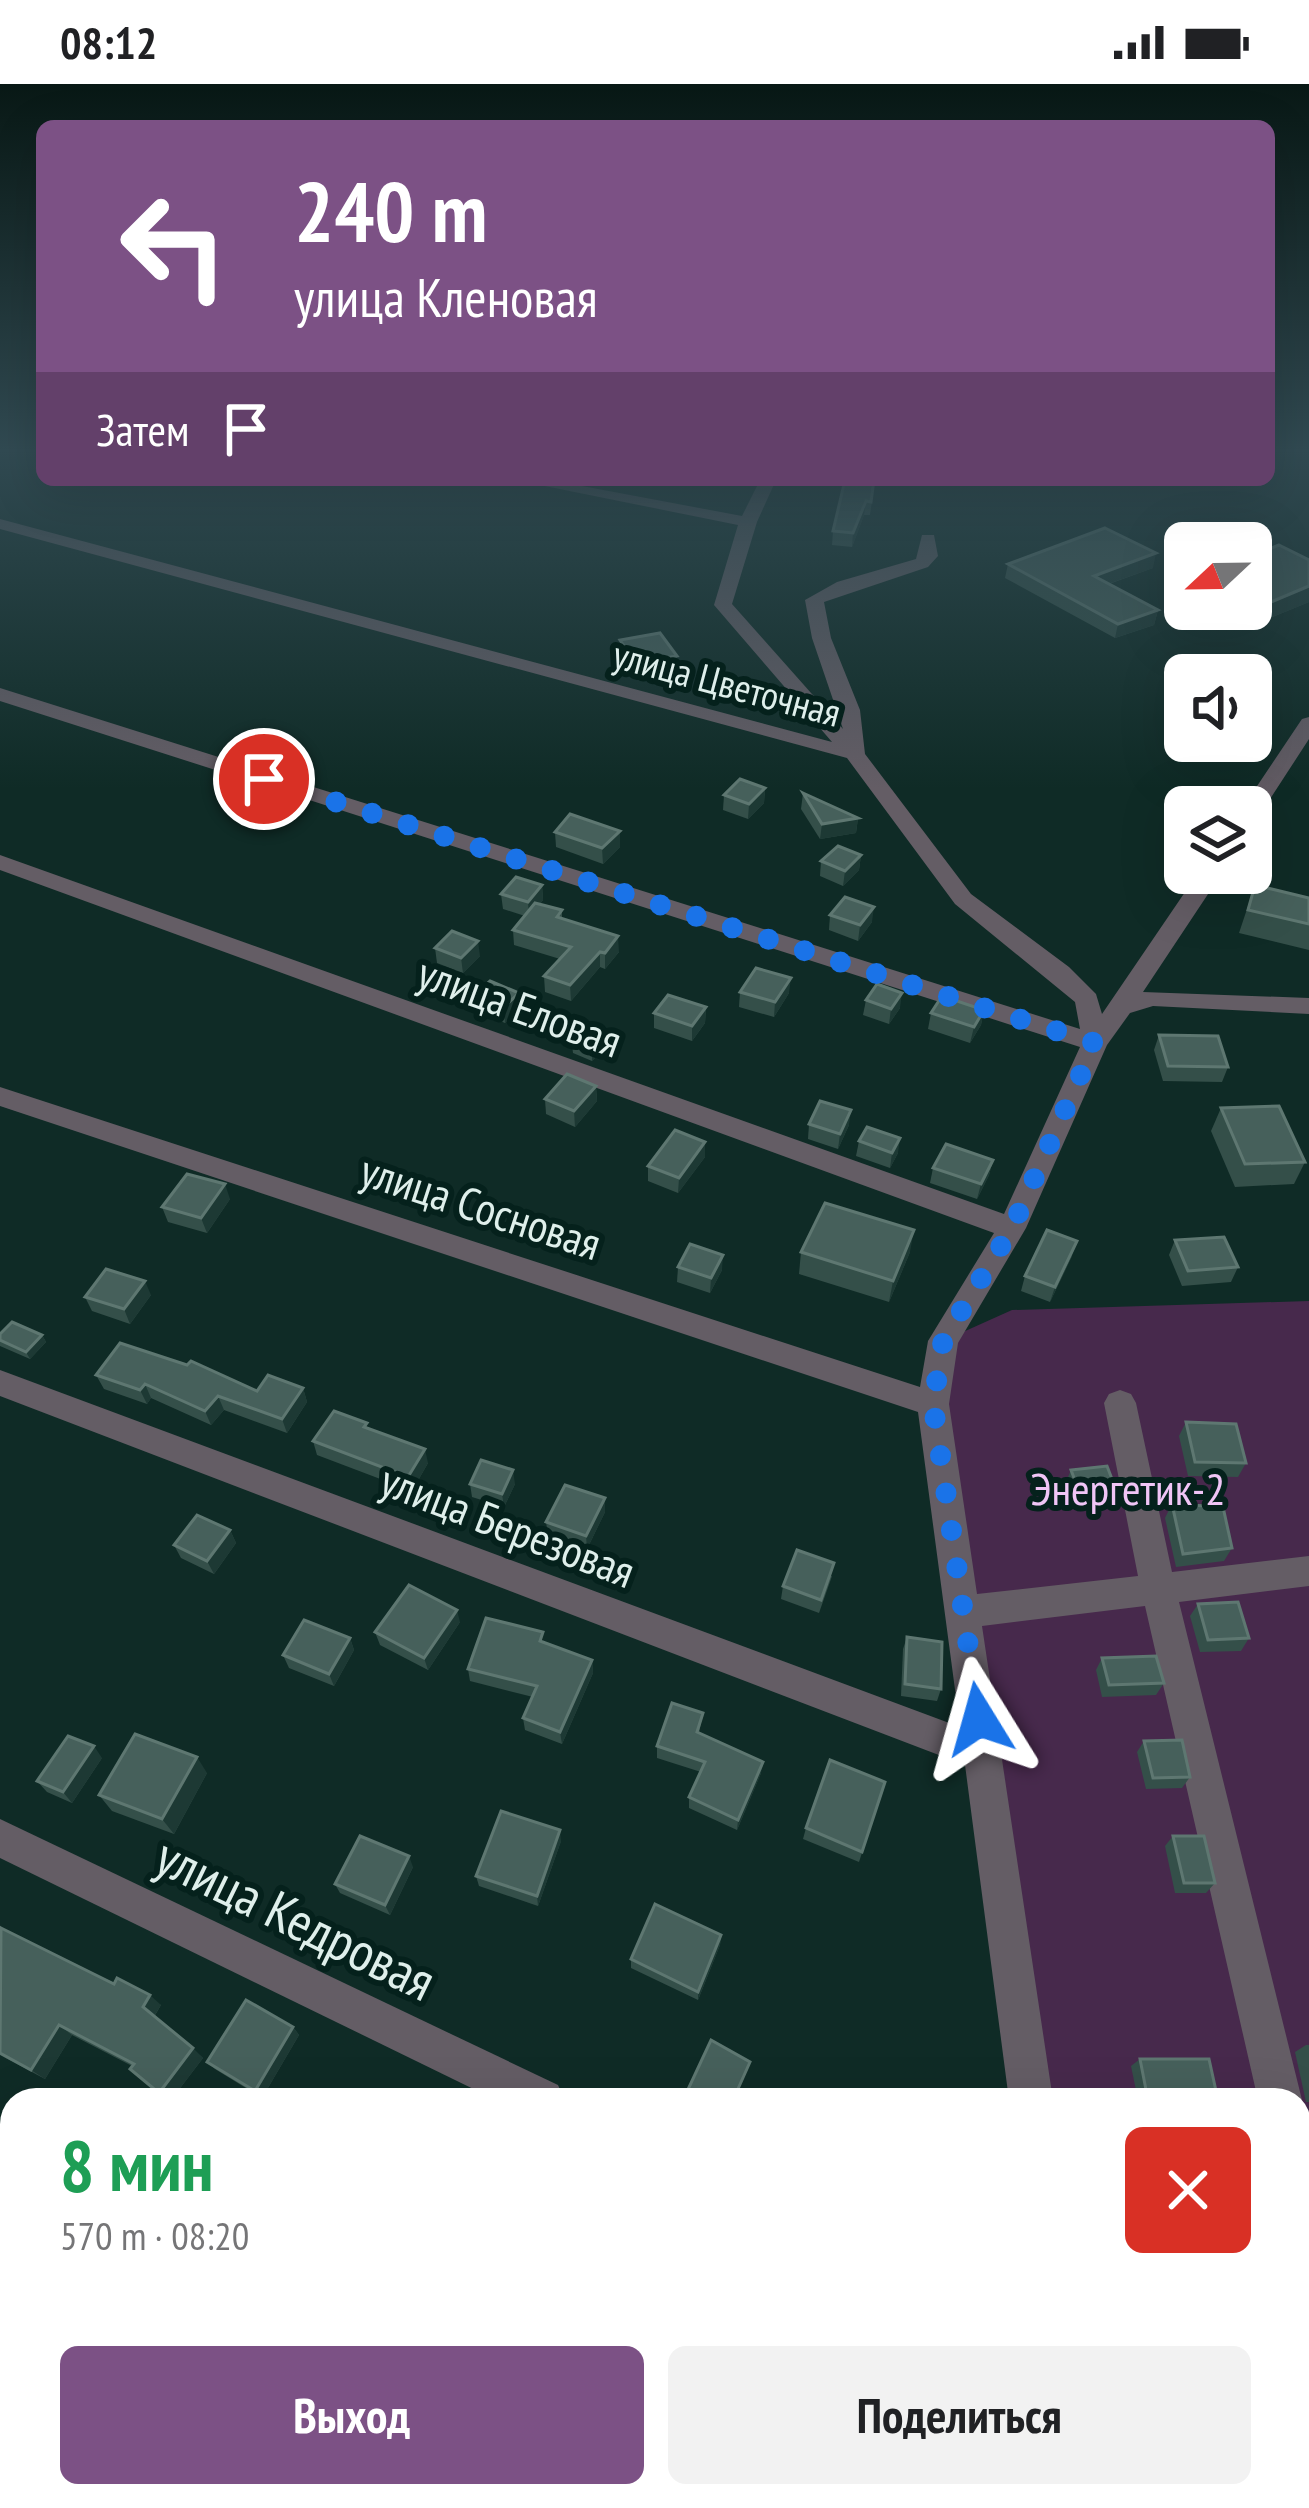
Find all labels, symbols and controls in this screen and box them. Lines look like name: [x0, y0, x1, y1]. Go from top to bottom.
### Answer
text: 08:12: [60, 13, 157, 71]
text: 240 m: [294, 156, 487, 265]
icon: left: [96, 168, 252, 324]
text: улица Кленовая: [294, 262, 598, 332]
icon: arrive: [213, 396, 279, 462]
text: Затем: [96, 400, 189, 458]
north arrow: [1164, 522, 1272, 630]
map controls: [1164, 522, 1272, 894]
street label: улица Цветочная: [608, 628, 846, 738]
button: sound: [1164, 654, 1272, 762]
pin: [213, 728, 315, 830]
icon: arrive: [231, 746, 297, 812]
button: layers: [1164, 786, 1272, 894]
street label: улица Еловая: [410, 942, 630, 1070]
street label: улица Сосновая: [354, 1140, 608, 1272]
street label: улица Березовая: [373, 1450, 643, 1600]
park label: Энергетик-2: [1031, 1459, 1225, 1517]
position arrow: [916, 1656, 1042, 1782]
street label: улица Кедровая: [145, 1820, 447, 2016]
text: 8 мин: [60, 2118, 214, 2211]
button: close: [1125, 2127, 1251, 2253]
text: 570 m · 08:20: [60, 2210, 249, 2261]
button: Выход: [60, 2346, 644, 2484]
button: Поделиться: [668, 2346, 1251, 2484]

